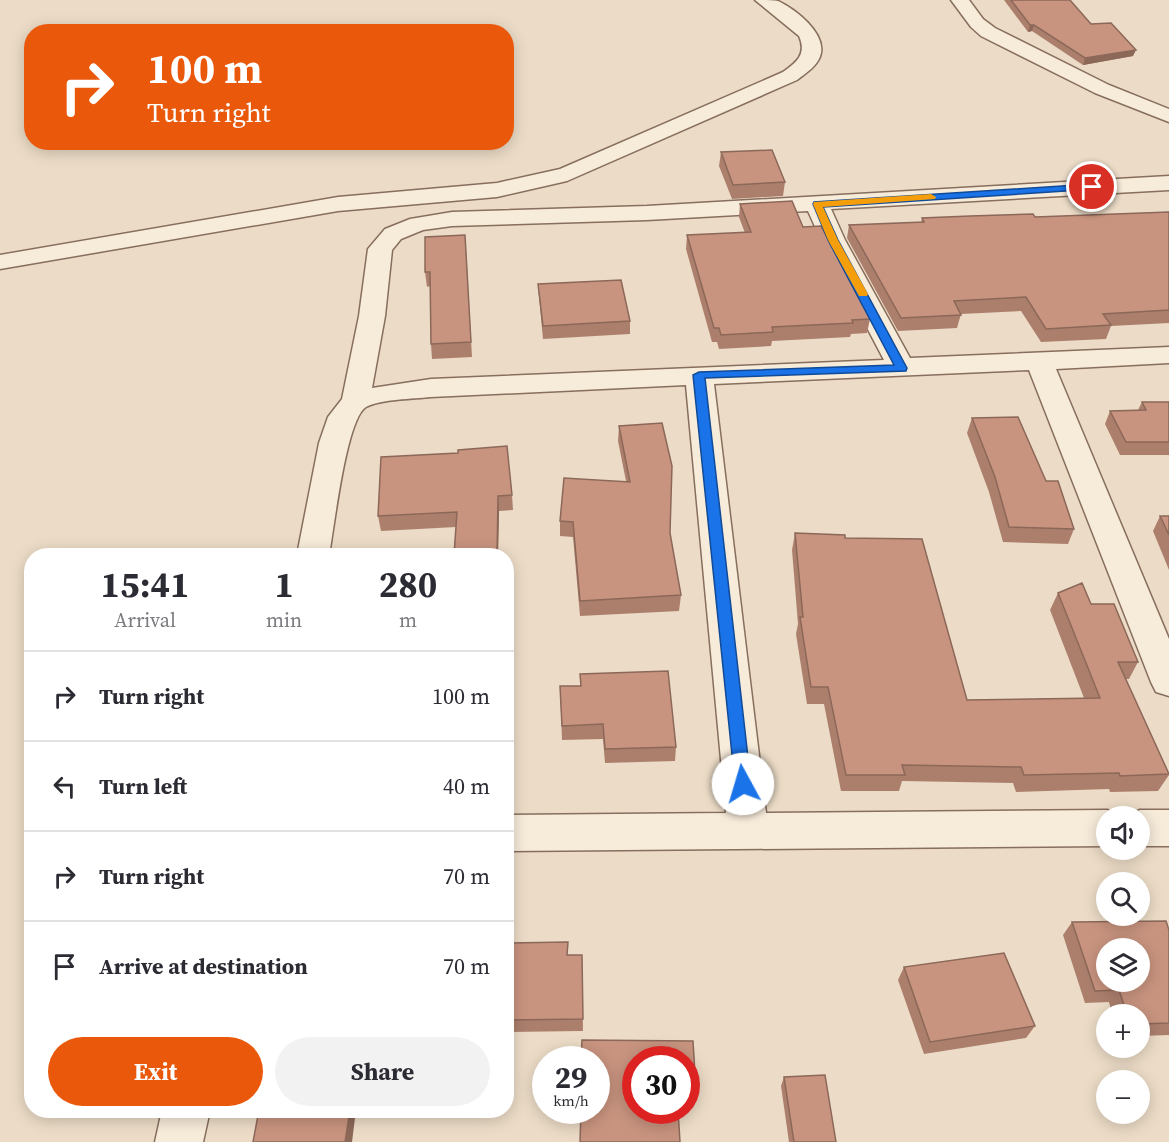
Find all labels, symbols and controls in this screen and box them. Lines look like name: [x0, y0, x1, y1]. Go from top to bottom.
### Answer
text: 100 m: [147, 39, 262, 97]
icon: right: [48, 48, 126, 126]
text: Turn right: [147, 94, 271, 131]
pin: [1066, 161, 1117, 212]
icon: arrive: [1075, 170, 1108, 203]
text: 15:41: [101, 560, 189, 609]
text: 1: [274, 560, 294, 609]
text: 280: [379, 560, 437, 609]
text: Arrival: [114, 606, 176, 634]
text: min: [266, 606, 302, 634]
text: m: [399, 606, 417, 634]
icon: right: [48, 680, 81, 713]
text: Turn right: [99, 681, 204, 711]
text: 100 m: [432, 681, 490, 711]
position arrow: [711, 752, 775, 816]
icon: left: [48, 770, 81, 803]
text: Turn left: [99, 771, 187, 801]
text: 40 m: [443, 771, 490, 801]
map controls: [1096, 806, 1150, 1124]
button: sound: [1096, 806, 1150, 860]
icon: right: [48, 860, 81, 893]
text: Turn right: [99, 861, 204, 891]
text: 70 m: [443, 861, 490, 891]
button: search: [1096, 872, 1150, 926]
button: layers: [1096, 938, 1150, 992]
icon: arrive: [48, 950, 81, 983]
text: Arrive at destination: [99, 951, 308, 981]
text: 70 m: [443, 951, 490, 981]
button: +: [1096, 1004, 1150, 1058]
button: Exit: [48, 1037, 263, 1106]
button: Share: [275, 1037, 490, 1106]
speed limit sign: 30: [622, 1046, 700, 1124]
text: 29: [555, 1057, 587, 1098]
button: −: [1096, 1070, 1150, 1124]
text: km/h: [553, 1090, 589, 1111]

